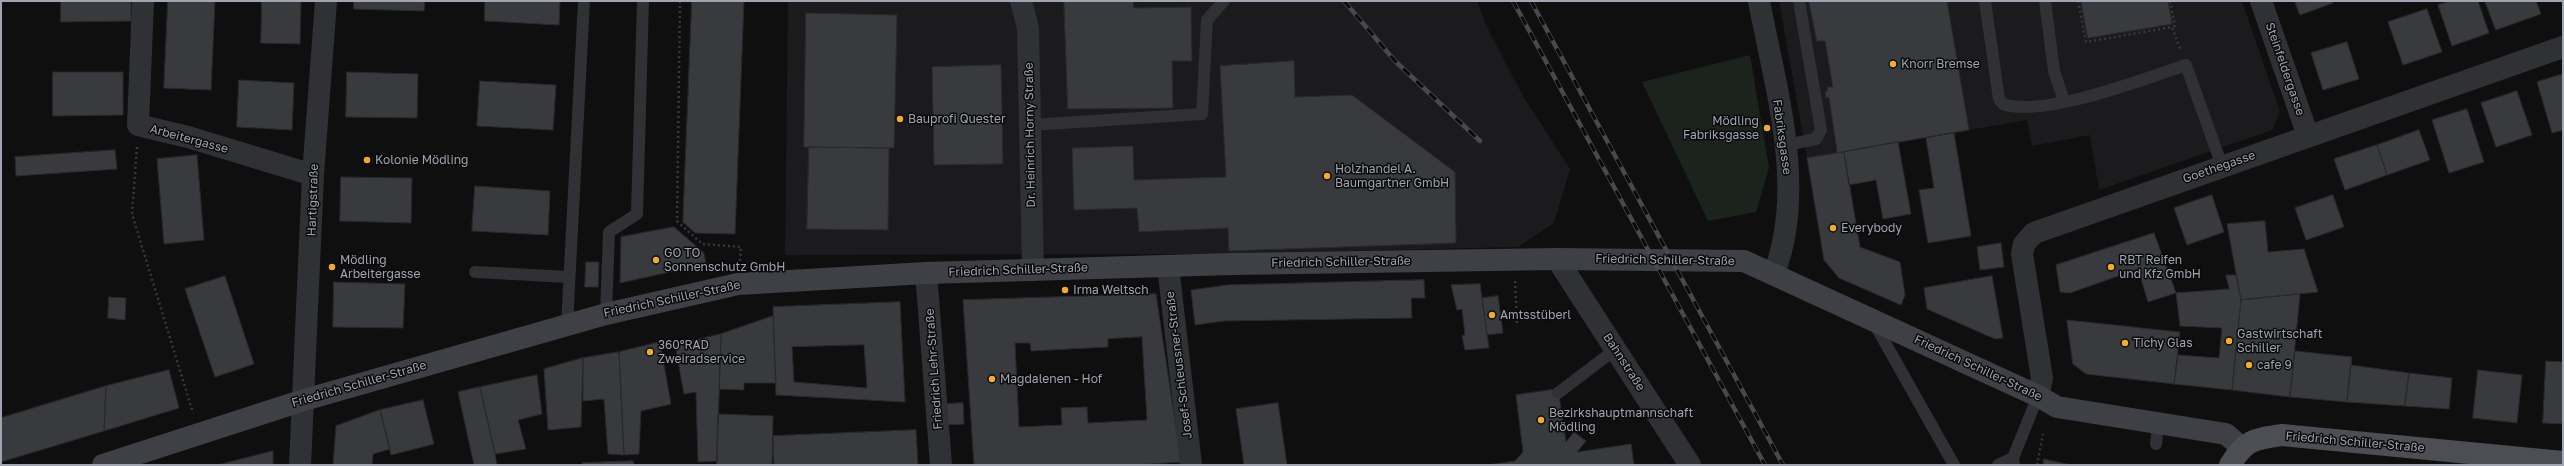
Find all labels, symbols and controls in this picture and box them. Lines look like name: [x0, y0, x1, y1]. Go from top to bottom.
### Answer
street label: Steinfeldergasse: [2262, 21, 2308, 117]
place label: Knorr Bremse: [1901, 57, 1980, 71]
marker: Knorr Bremse: [1888, 59, 1898, 69]
street label: Dr. Heinrich Horny Straße: [1022, 62, 1038, 208]
street label: Fabriksgasse: [1770, 98, 1794, 176]
place label: Bauprofi Quester: [908, 112, 1006, 126]
marker: Bauprofi Quester: [895, 114, 905, 124]
place label: Mödling Fabriksgasse: [1683, 114, 1759, 142]
street label: Arbeitergasse: [148, 122, 230, 156]
marker: Mödling Fabriksgasse: [1762, 123, 1772, 133]
street label: Goethegasse: [2181, 148, 2257, 186]
place label: Kolonie Mödling: [375, 153, 468, 167]
marker: Kolonie Mödling: [362, 155, 372, 165]
place label: Holzhandel A. Baumgartner GmbH: [1335, 162, 1449, 190]
street label: Hartigstraße: [305, 163, 321, 237]
marker: Holzhandel A. Baumgartner GmbH: [1322, 171, 1332, 181]
place label: Everybody: [1841, 221, 1902, 235]
marker: Everybody: [1828, 223, 1838, 233]
place label: GO TO Sonnenschutz GmbH: [664, 246, 785, 274]
street label: Friedrich Schiller-Straße: [1595, 252, 1735, 268]
place label: Mödling Arbeitergasse: [340, 253, 420, 281]
place label: RBT Reifen und Kfz GmbH: [2119, 253, 2201, 281]
street label: Friedrich Schiller-Straße: [1271, 254, 1411, 270]
marker: GO TO Sonnenschutz GmbH: [651, 255, 661, 265]
street label: Friedrich Schiller-Straße: [948, 260, 1088, 280]
marker: Mödling Arbeitergasse: [327, 262, 337, 272]
marker: RBT Reifen und Kfz GmbH: [2106, 262, 2116, 272]
street label: Friedrich Schiller-Straße: [602, 277, 742, 321]
place label: Irma Weltsch: [1073, 283, 1149, 297]
marker: Irma Weltsch: [1060, 285, 1070, 295]
street label: Josef-Schleussner-Straße: [1163, 290, 1195, 440]
street label: Friedrich Lehr-Straße: [923, 308, 945, 430]
place label: Amtsstüberl: [1500, 308, 1571, 322]
marker: Amtsstüberl: [1487, 310, 1497, 320]
place label: Gastwirtschaft Schiller: [2237, 327, 2323, 355]
street label: Bahnstraße: [1600, 330, 1648, 394]
street label: Friedrich Schiller-Straße: [1912, 332, 2044, 404]
place label: Tichy Glas: [2133, 336, 2192, 350]
marker: Gastwirtschaft Schiller: [2224, 336, 2234, 346]
place label: 360°RAD Zweiradservice: [658, 338, 745, 366]
marker: Tichy Glas: [2120, 338, 2130, 348]
marker: 360°RAD Zweiradservice: [645, 347, 655, 357]
street label: Friedrich Schiller-Straße: [290, 358, 428, 410]
place label: cafe 9: [2257, 358, 2292, 372]
marker: cafe 9: [2244, 360, 2254, 370]
place label: Magdalenen - Hof: [1000, 372, 1102, 386]
marker: Magdalenen - Hof: [987, 374, 997, 384]
place label: Bezirkshauptmannschaft Mödling: [1549, 406, 1693, 434]
marker: Bezirkshauptmannschaft Mödling: [1536, 415, 1546, 425]
street label: Friedrich Schiller-Straße: [2285, 429, 2425, 455]

